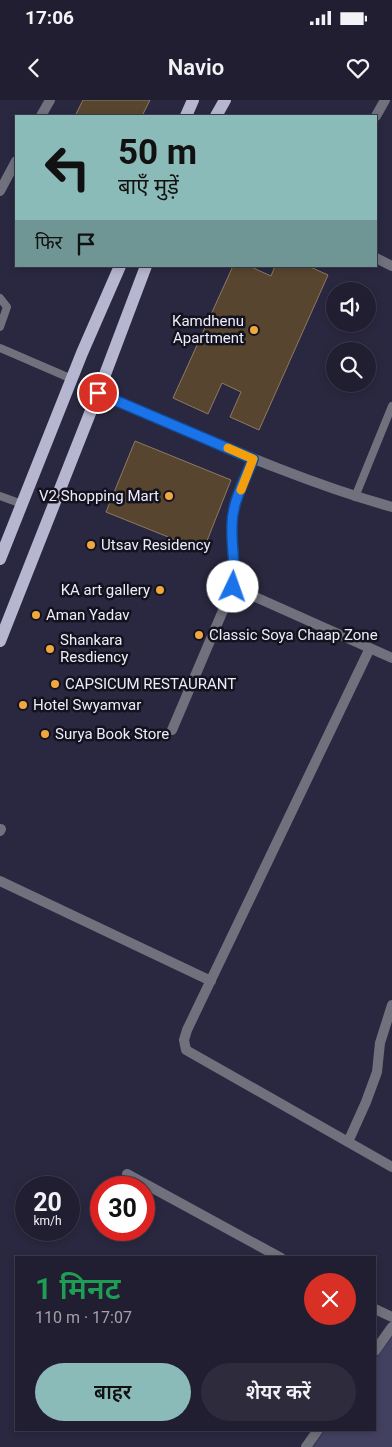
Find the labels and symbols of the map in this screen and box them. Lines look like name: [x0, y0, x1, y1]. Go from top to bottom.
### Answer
place label: Kamdhenu Apartment: [172, 312, 244, 347]
marker: Kamdhenu Apartment: [248, 324, 260, 336]
pin: [77, 372, 119, 414]
place label: V2 Shopping Mart: [39, 487, 159, 505]
marker: V2 Shopping Mart: [163, 490, 175, 502]
place label: Utsav Residency: [101, 536, 211, 554]
marker: Utsav Residency: [85, 539, 97, 551]
position arrow: [206, 560, 258, 612]
place label: KA art gallery: [61, 581, 150, 599]
marker: KA art gallery: [154, 584, 166, 596]
place label: Aman Yadav: [46, 606, 130, 624]
marker: Aman Yadav: [30, 609, 42, 621]
place label: Classic Soya Chaap Zone: [209, 626, 378, 644]
marker: Classic Soya Chaap Zone: [193, 629, 205, 641]
place label: Shankara Resdiency: [60, 631, 128, 666]
marker: Shankara Resdiency: [44, 643, 56, 655]
place label: CAPSICUM RESTAURANT: [65, 675, 236, 693]
marker: CAPSICUM RESTAURANT: [49, 678, 61, 690]
place label: Hotel Swyamvar: [33, 696, 141, 714]
marker: Hotel Swyamvar: [17, 699, 29, 711]
place label: Surya Book Store: [55, 725, 169, 743]
marker: Surya Book Store: [39, 728, 51, 740]
speed limit sign: 30: [90, 1176, 155, 1241]

